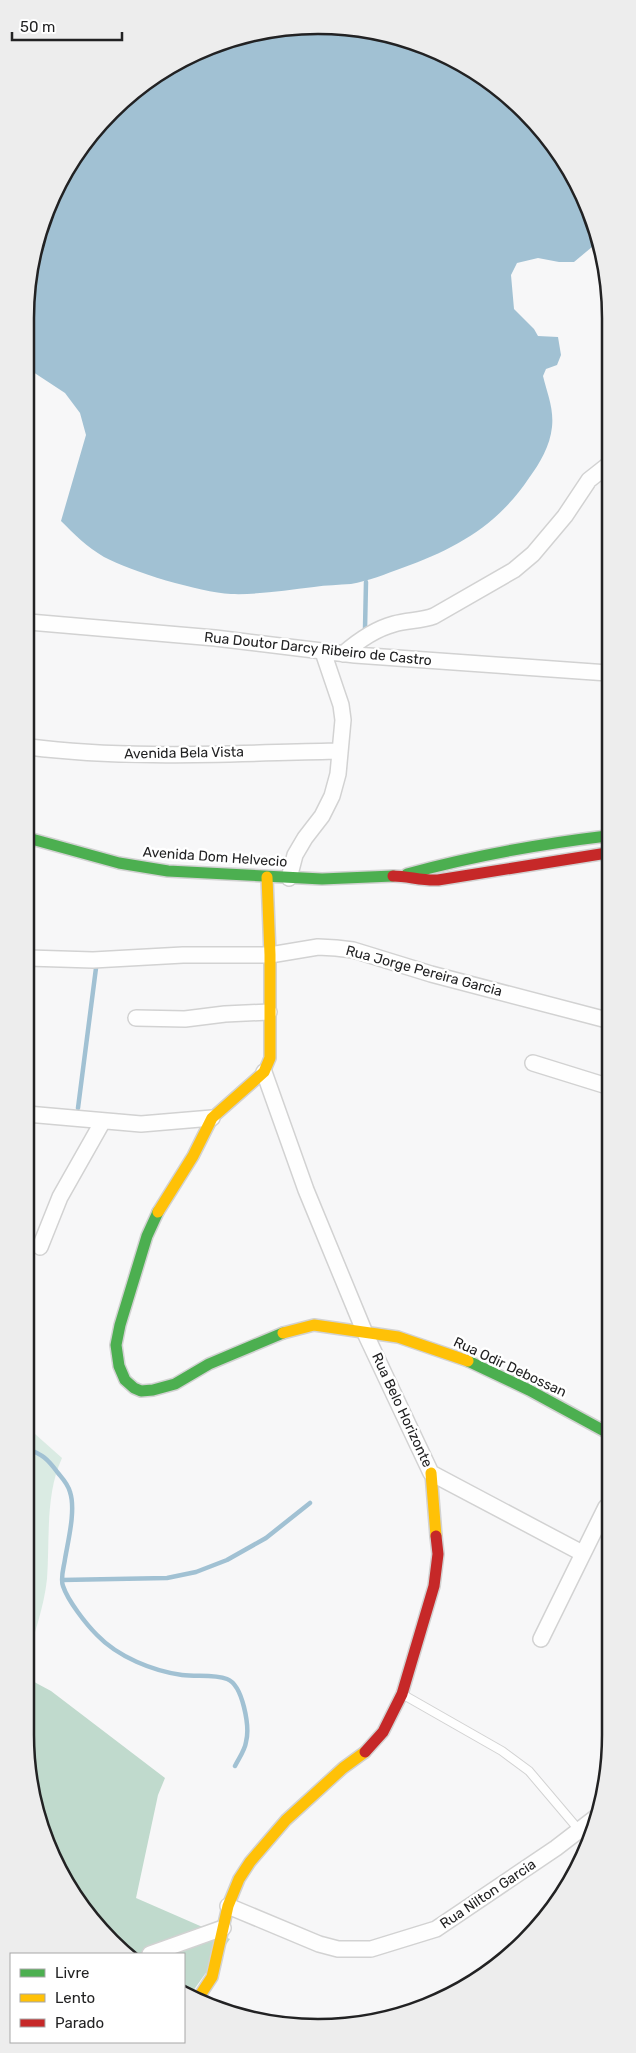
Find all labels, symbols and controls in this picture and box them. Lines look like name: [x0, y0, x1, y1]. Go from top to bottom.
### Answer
scale bar: [12, 10, 122, 42]
text: 50 m: [20, 18, 55, 36]
street label: Rua Doutor Darcy Ribeiro de Castro: [203, 629, 433, 669]
street label: Avenida Bela Vista: [124, 743, 244, 763]
street label: Avenida Dom Helvecio: [142, 843, 288, 871]
street label: Rua Jorge Pereira Garcia: [344, 942, 504, 1000]
street label: Rua Odir Debossan: [451, 1333, 569, 1401]
street label: Rua Belo Horizonte: [368, 1350, 436, 1470]
street label: Rua Nilton Garcia: [437, 1856, 539, 1932]
legend: [10, 1953, 185, 2043]
text: Livre: [55, 1964, 89, 1982]
text: Lento: [55, 1989, 95, 2007]
text: Parado: [55, 2014, 104, 2032]

